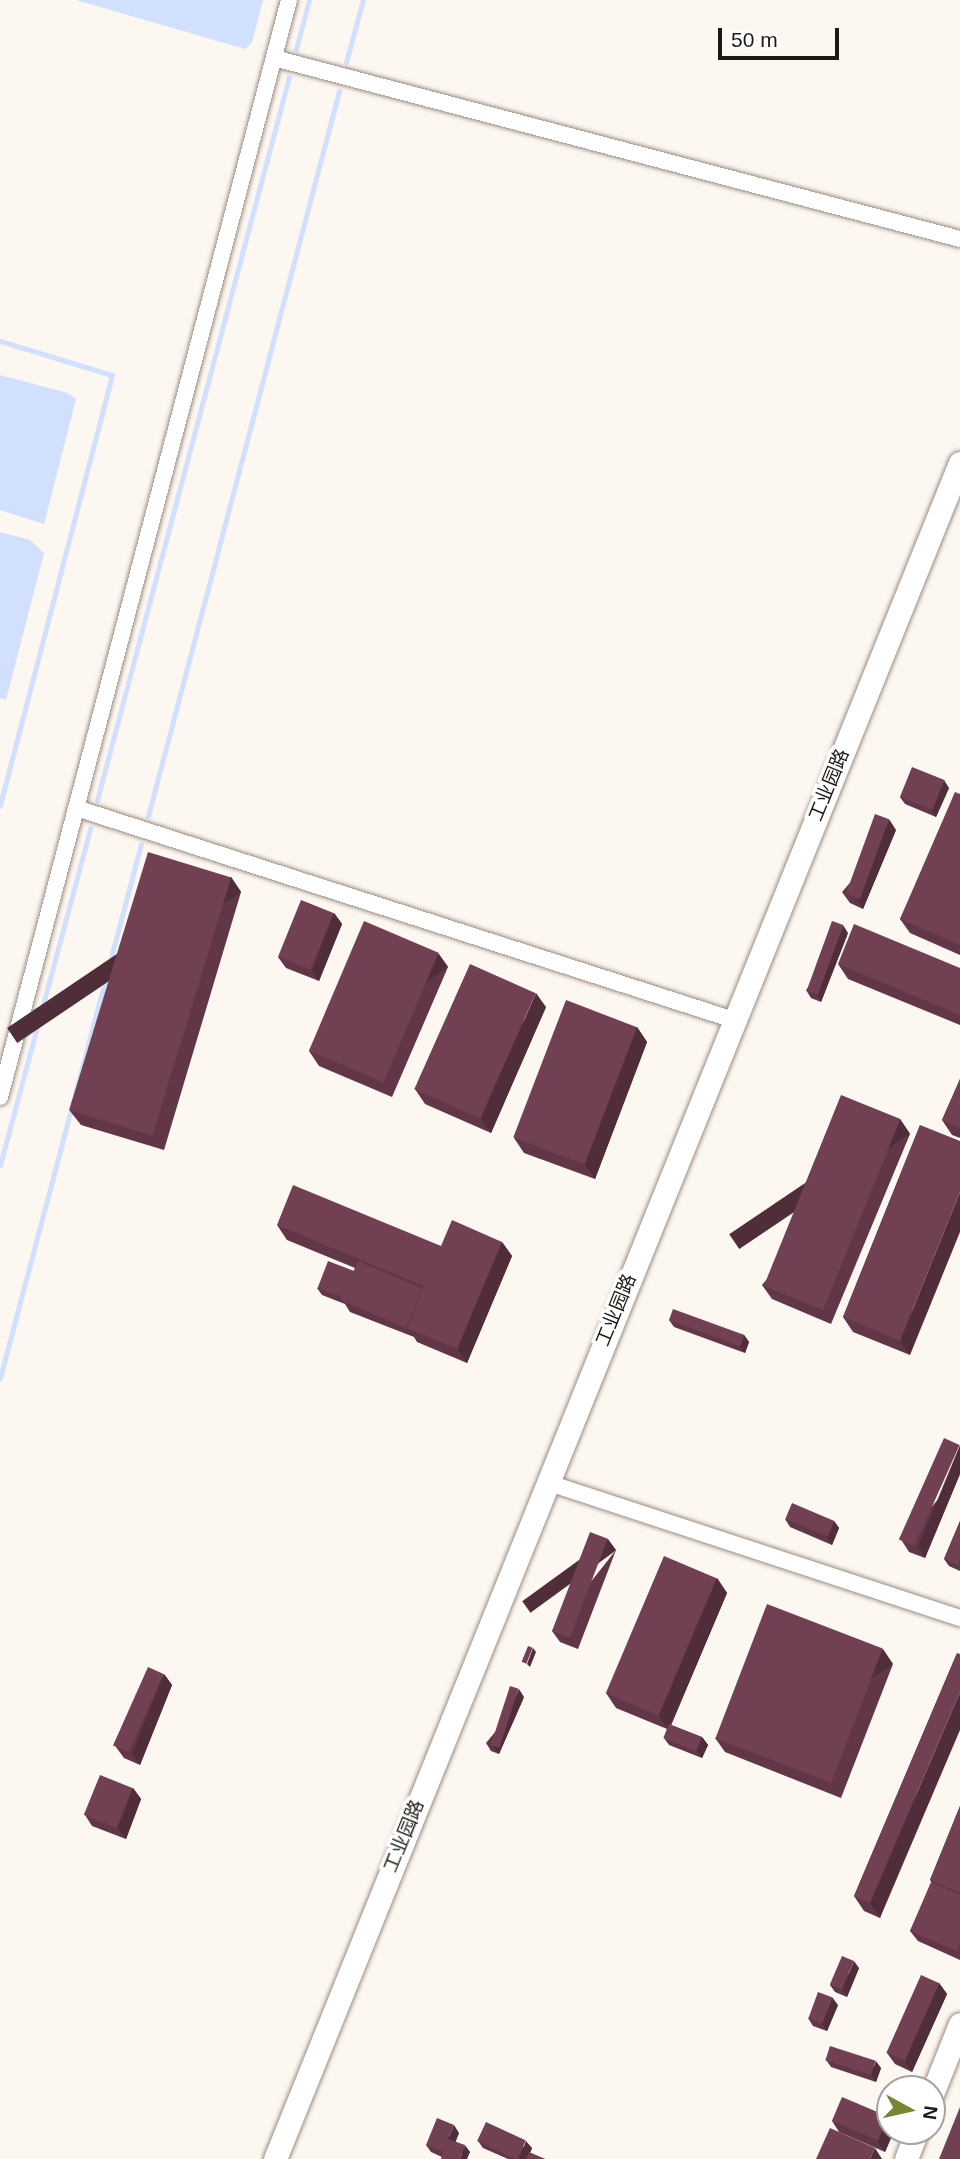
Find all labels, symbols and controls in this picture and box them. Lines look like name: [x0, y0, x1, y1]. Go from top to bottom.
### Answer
scale bar: [722, 14, 843, 58]
text: 50 m: [731, 28, 778, 51]
street label: 工业园路: [804, 745, 854, 825]
street label: 工业园路: [591, 1270, 641, 1350]
street label: 工业园路: [379, 1796, 429, 1876]
north arrow: [876, 2075, 946, 2145]
text: N: [919, 2104, 942, 2121]

